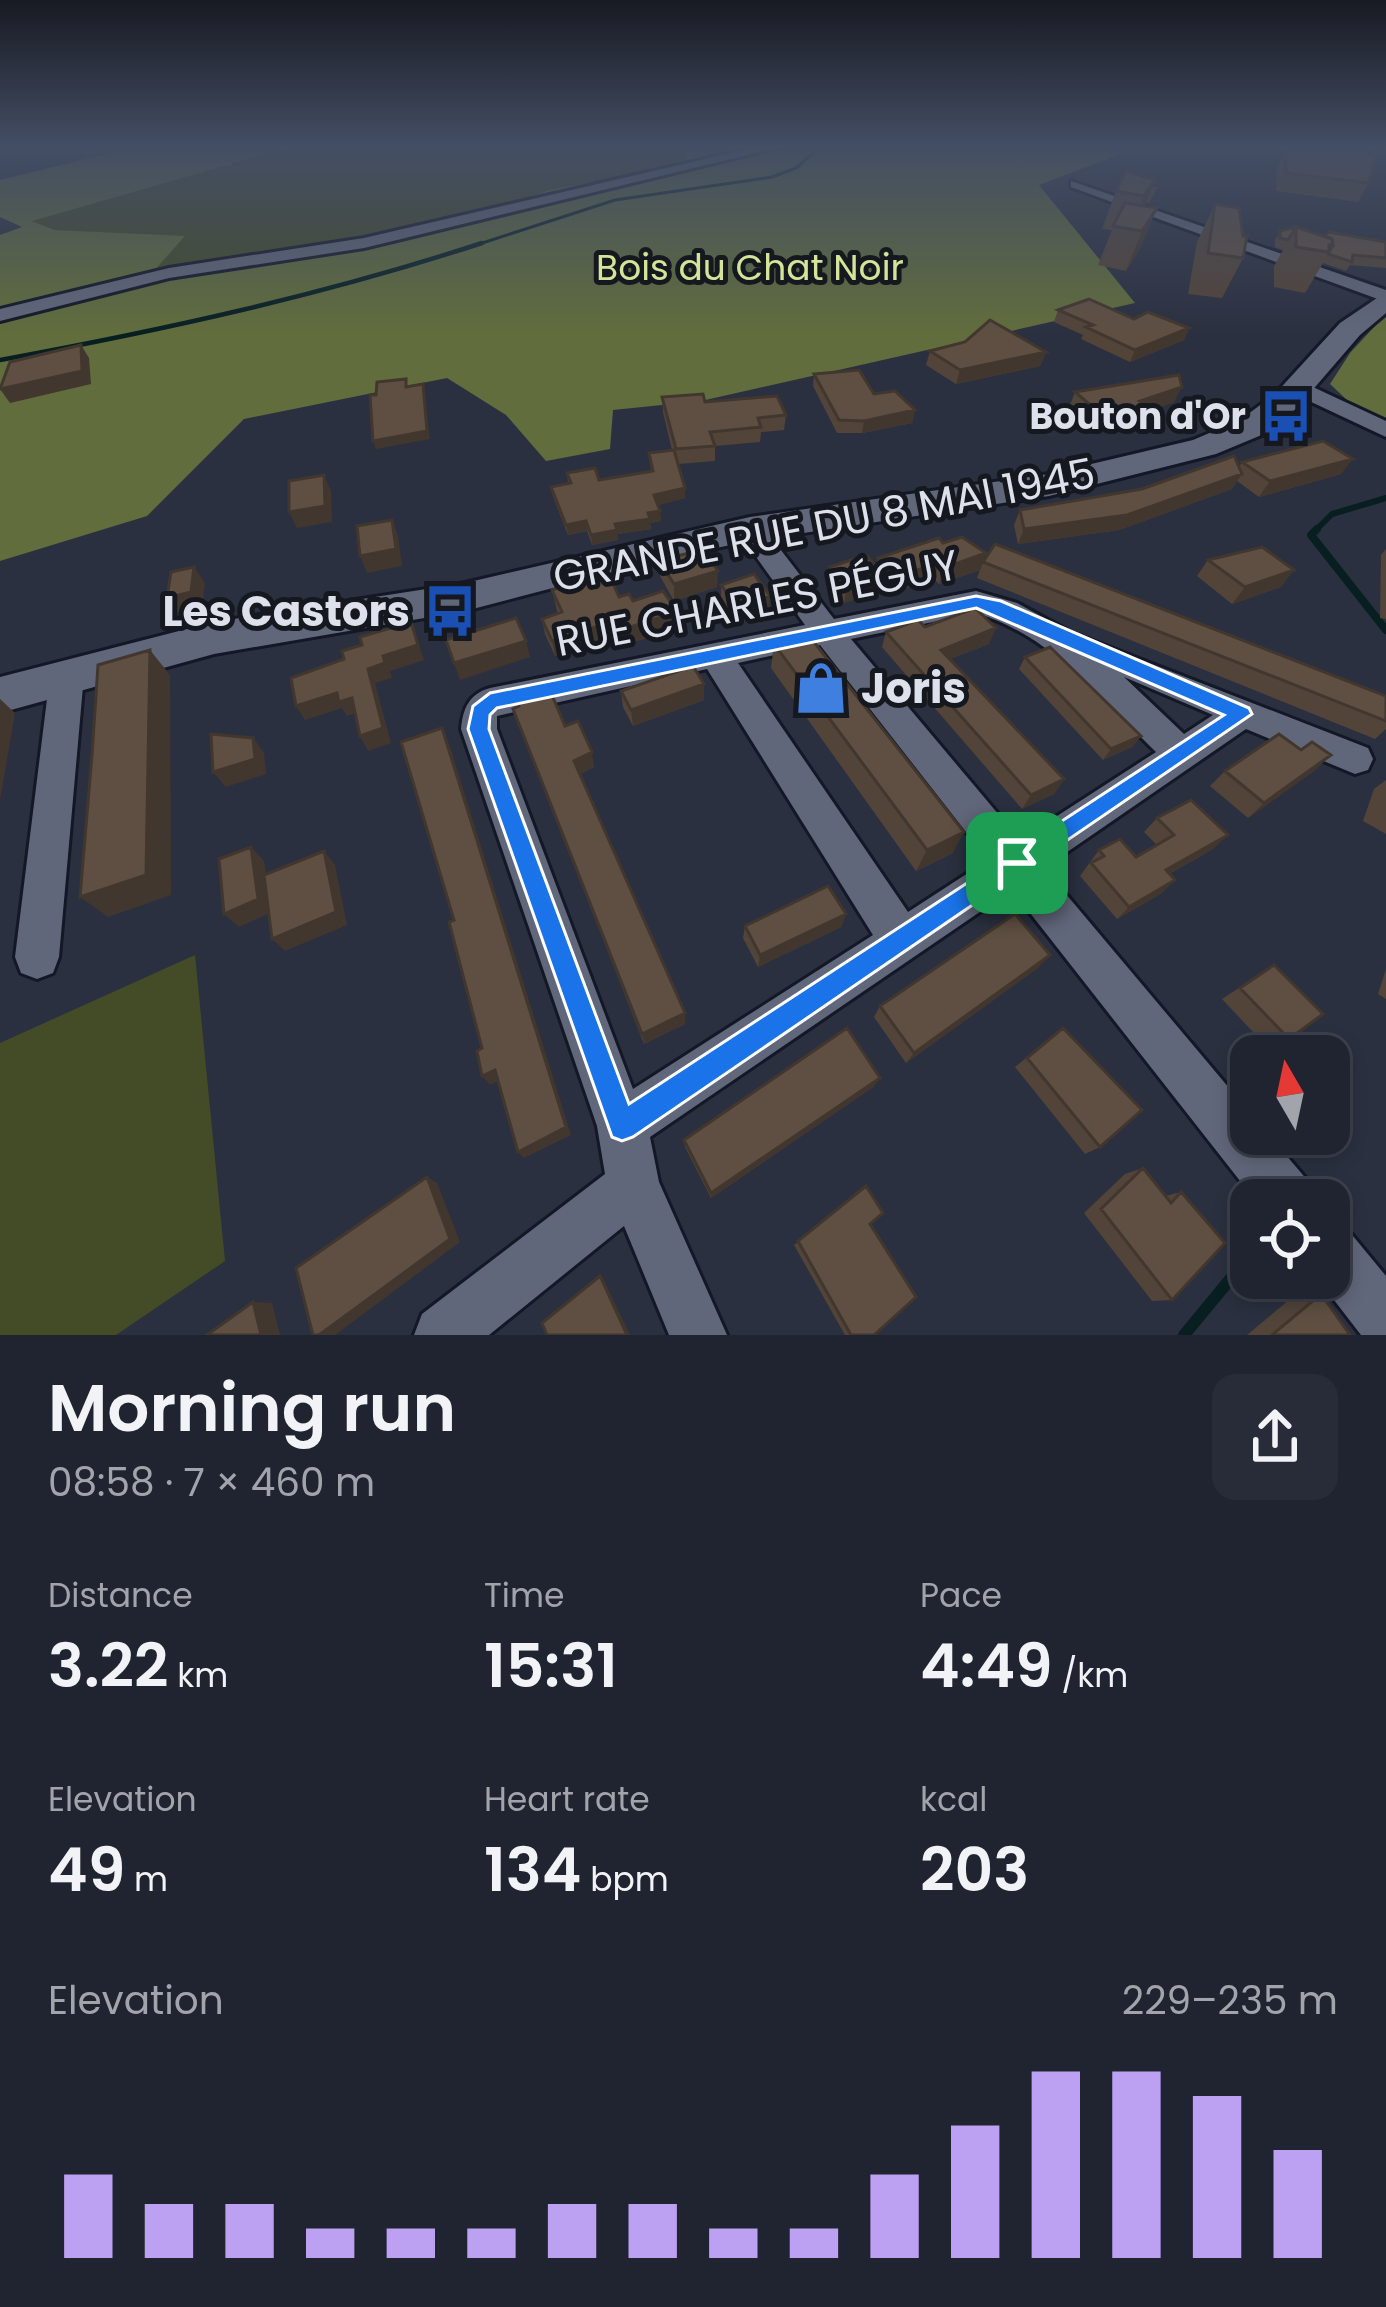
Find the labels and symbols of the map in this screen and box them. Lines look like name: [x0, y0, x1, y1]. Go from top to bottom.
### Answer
park label: Bois du Chat Noir: [596, 242, 904, 293]
bus stop icon: Bouton d'Or: [1257, 387, 1315, 445]
place label: Bouton d'Or: [1030, 391, 1246, 442]
street label: GRANDE RUE DU 8 MAI 1945: [548, 443, 1100, 607]
street label: RUE CHARLES PÉGUY: [551, 535, 963, 671]
place label: Les Castors: [163, 582, 410, 641]
bus stop icon: Les Castors: [421, 582, 479, 640]
shop icon: Joris: [792, 659, 850, 717]
place label: Joris: [861, 659, 966, 718]
pin: [966, 812, 1068, 914]
north arrow: [1230, 1035, 1350, 1155]

